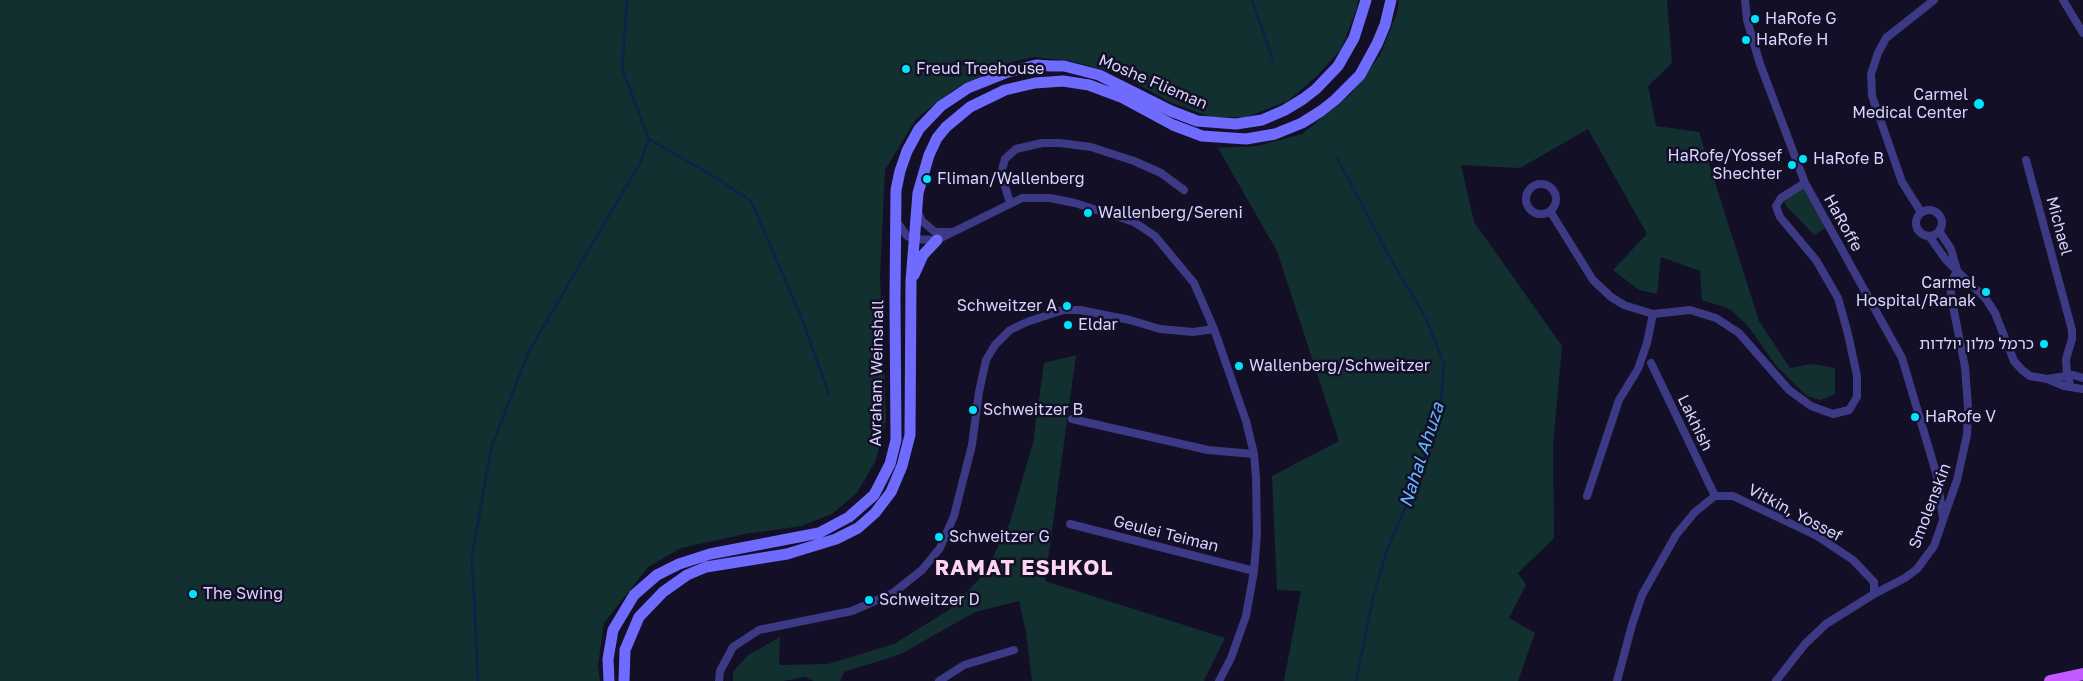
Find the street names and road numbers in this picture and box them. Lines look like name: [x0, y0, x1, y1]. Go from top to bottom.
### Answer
street label: Moshe Flieman: [1096, 50, 1210, 114]
street label: HaRoffe: [1819, 191, 1867, 255]
street label: Michael: [2042, 195, 2076, 257]
street label: Avraham Weinshall: [866, 300, 888, 446]
street label: Lakhish: [1673, 392, 1717, 454]
street label: Smolenskin: [1905, 461, 1955, 551]
street label: Vitkin, Yossef: [1745, 480, 1845, 546]
street label: Geulei Teiman: [1111, 512, 1221, 556]

